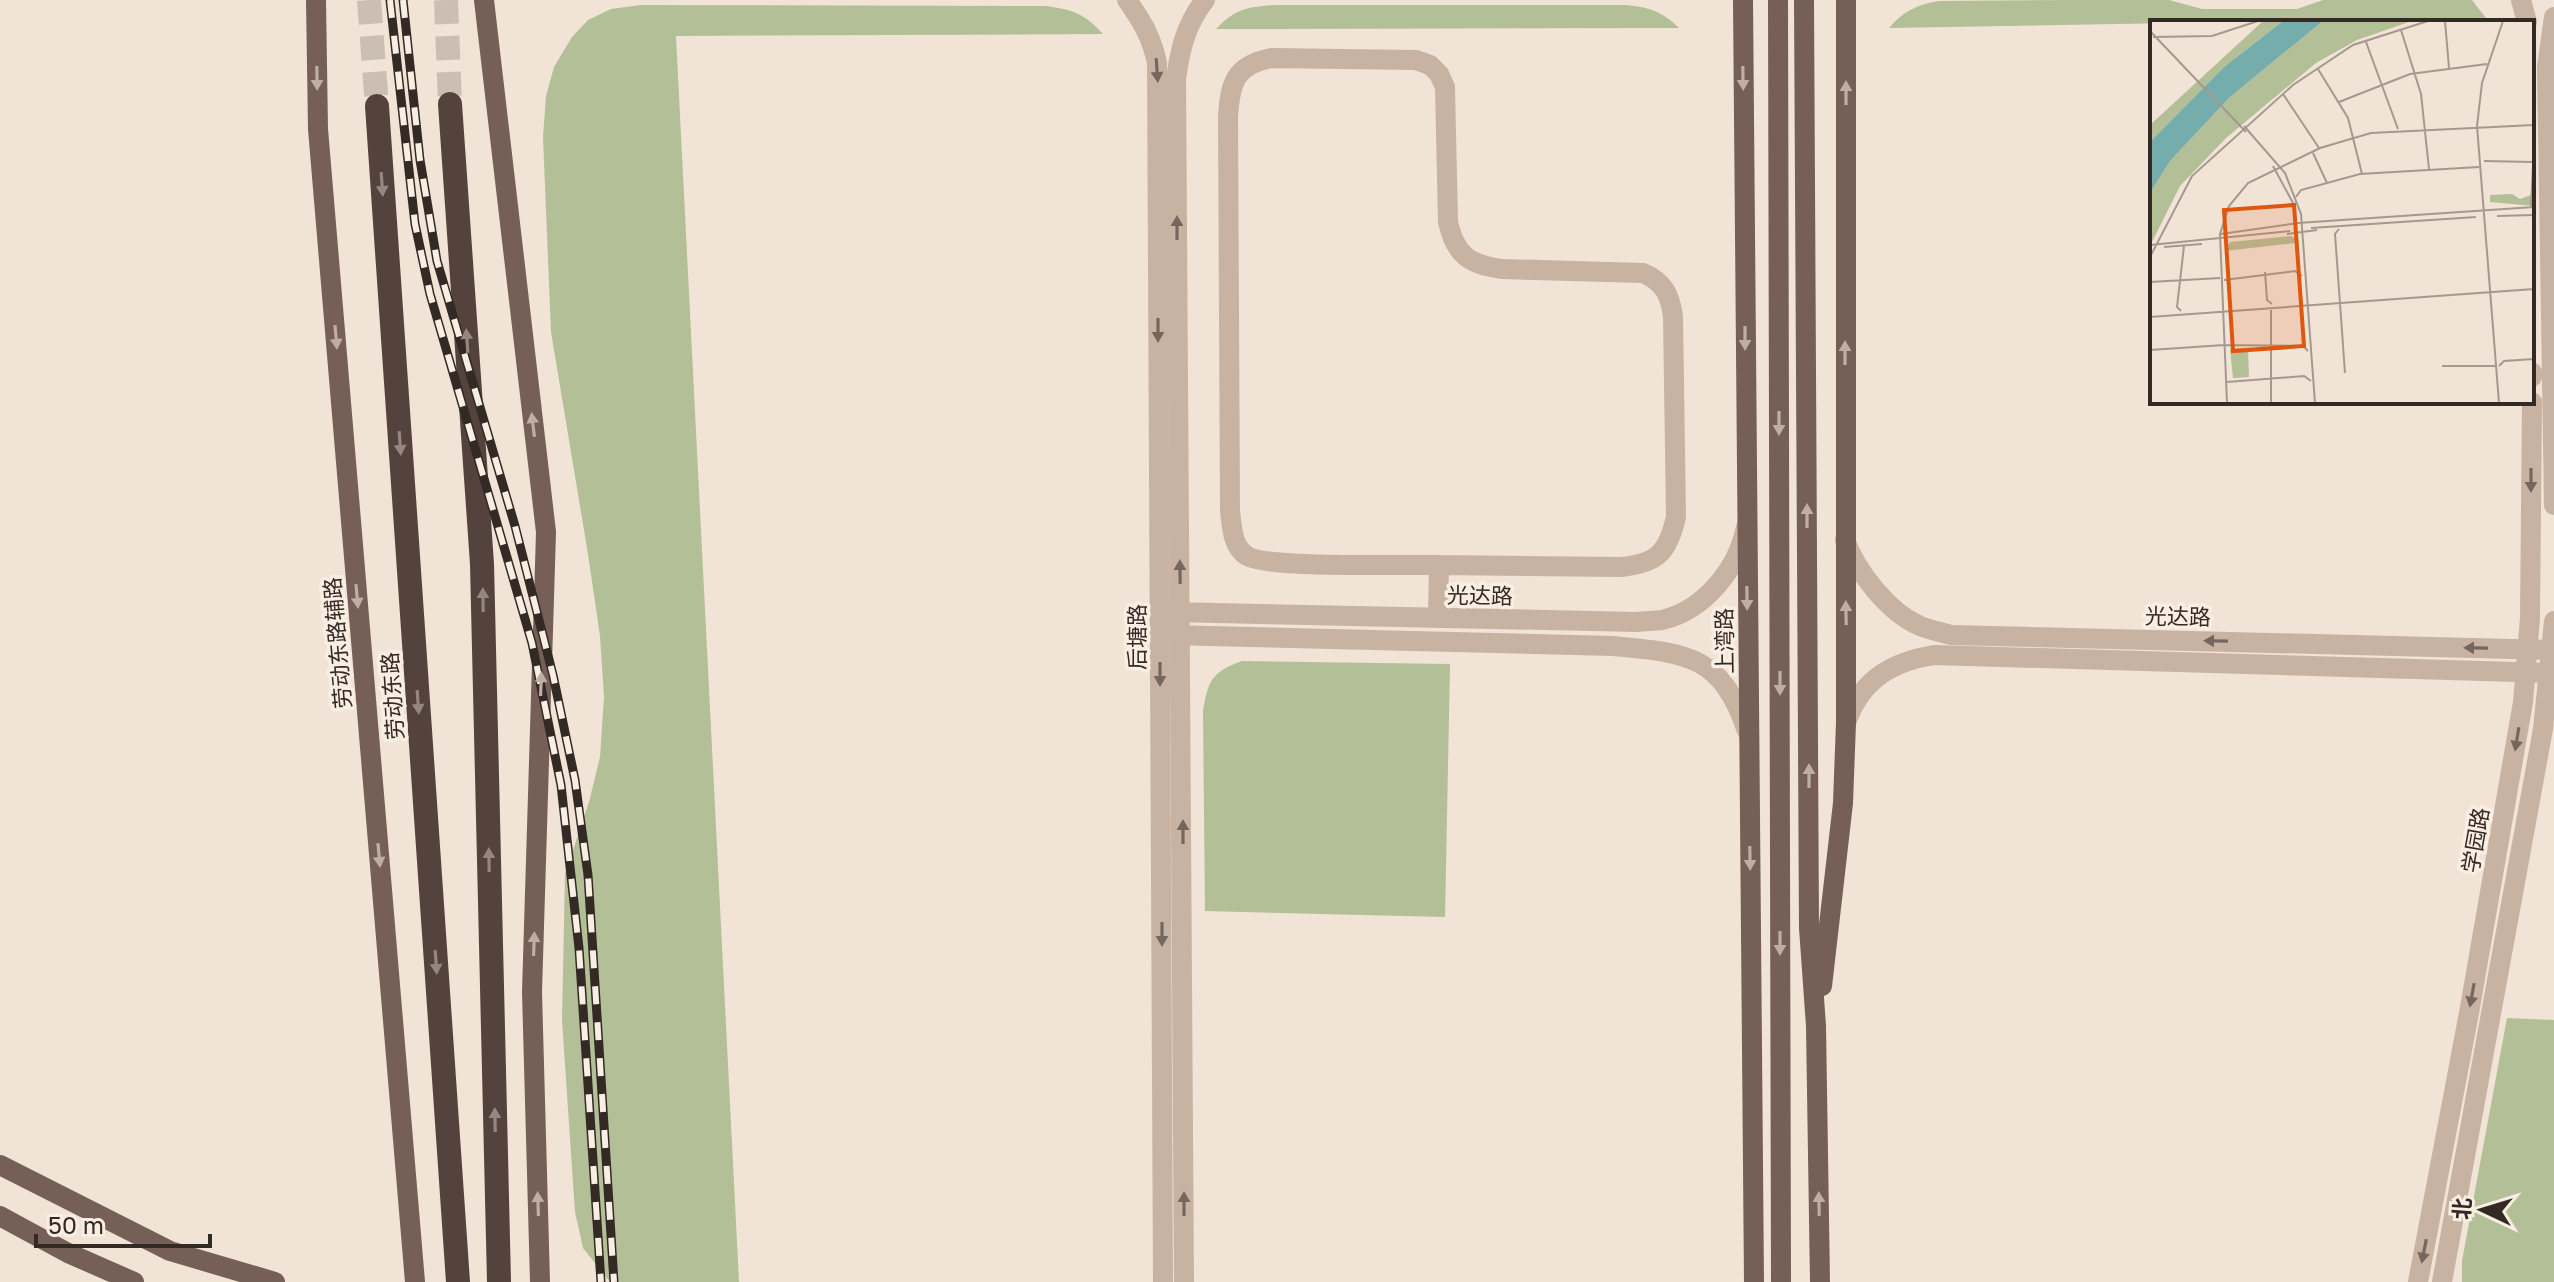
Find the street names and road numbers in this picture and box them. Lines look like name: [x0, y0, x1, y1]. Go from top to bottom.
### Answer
street label: 劳动东路辅路: [318, 576, 356, 710]
street label: 光达路: [1447, 581, 1513, 609]
street label: 光达路: [2145, 602, 2211, 630]
street label: 后塘路: [1123, 604, 1150, 670]
street label: 上湾路: [1710, 608, 1738, 674]
street label: 劳动东路: [375, 651, 409, 741]
street label: 学园路: [2456, 805, 2494, 875]

